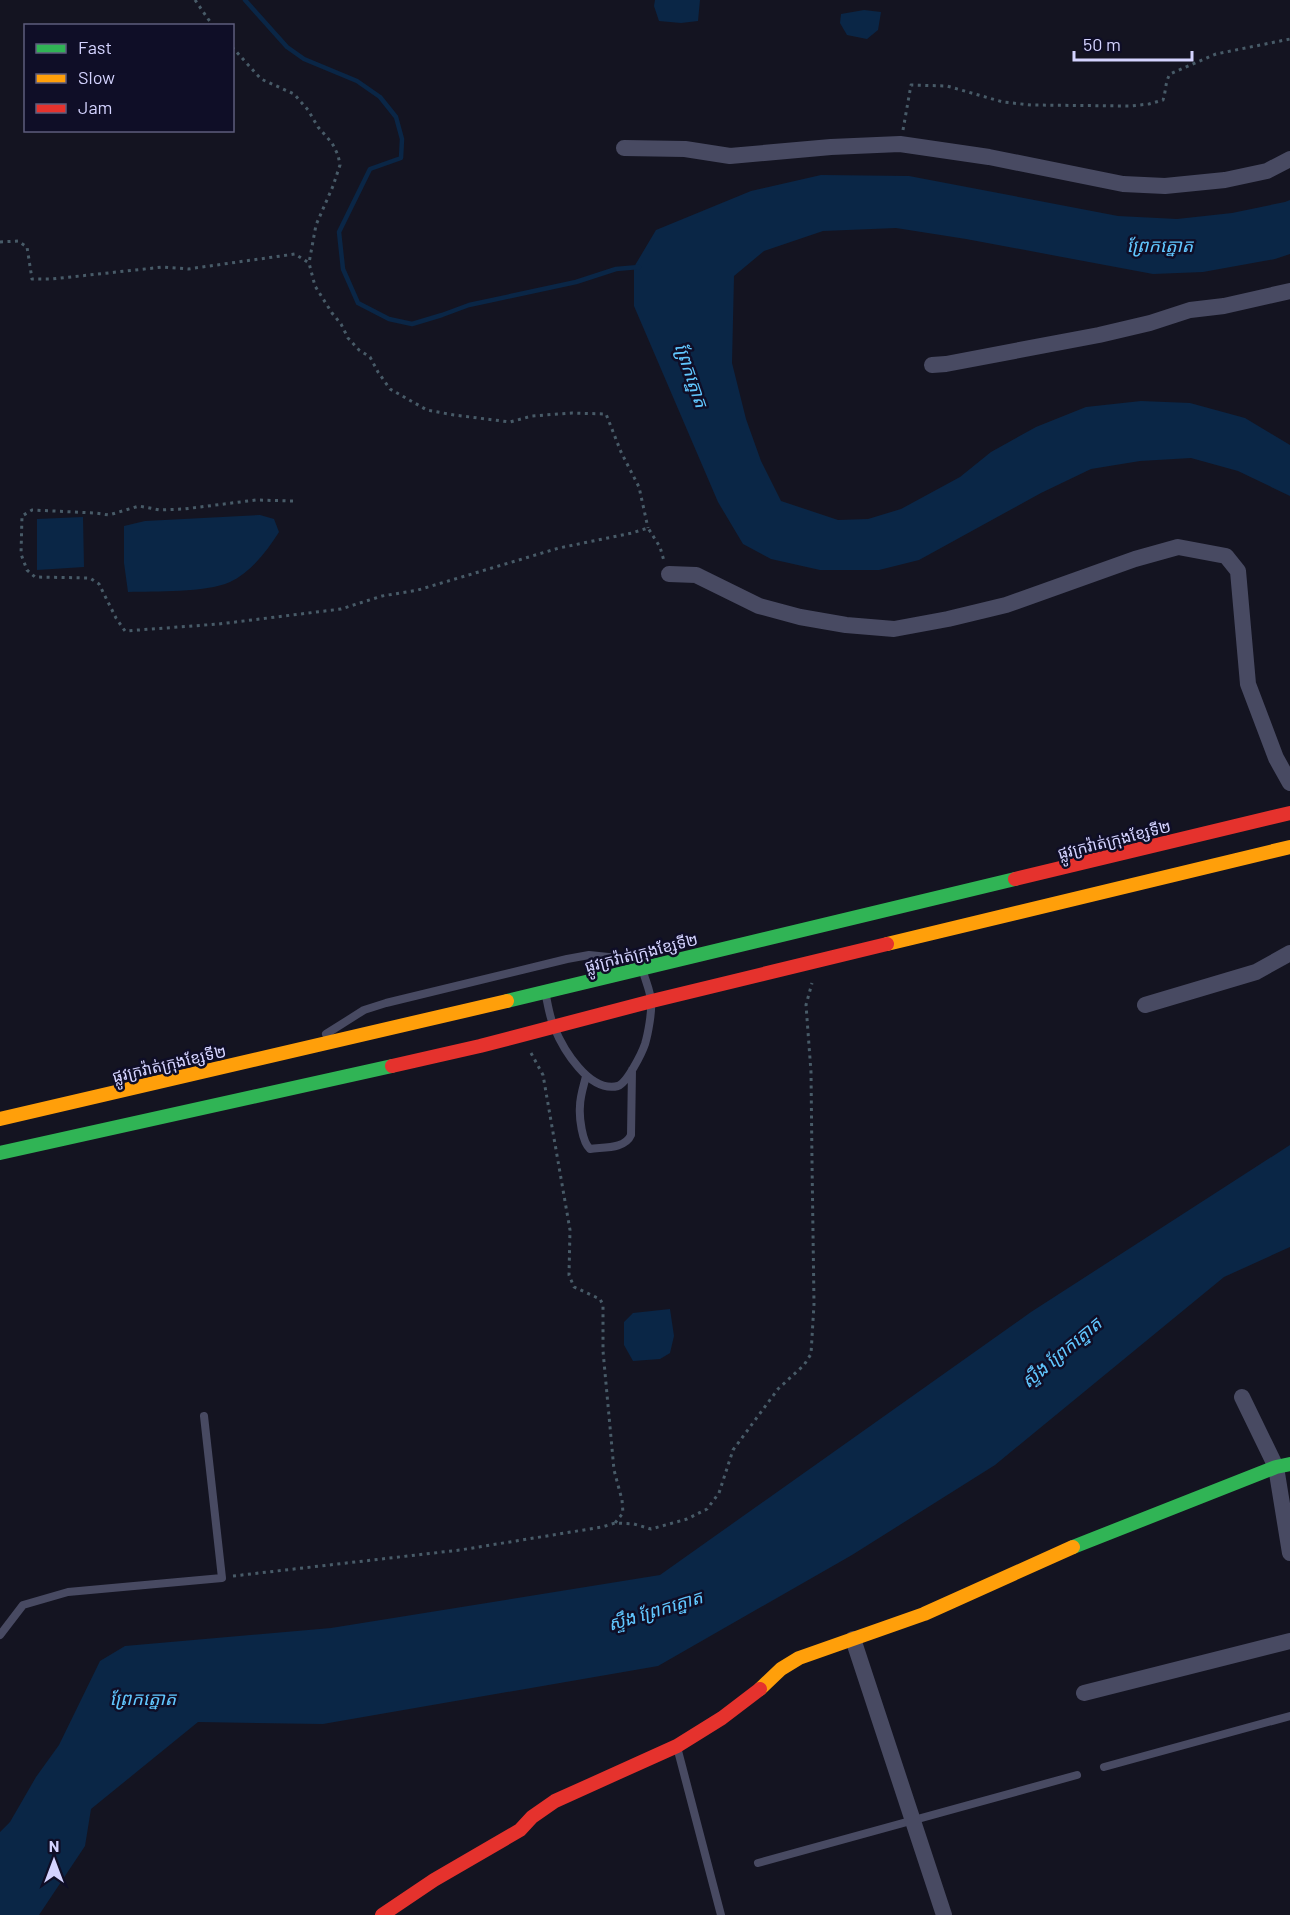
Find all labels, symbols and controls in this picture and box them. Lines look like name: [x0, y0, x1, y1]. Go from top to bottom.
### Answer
legend: [24, 24, 234, 132]
scale bar: [1074, 24, 1192, 62]
text: 50 m: [1083, 33, 1121, 55]
text: Fast: [78, 36, 112, 58]
text: Slow: [78, 66, 115, 88]
text: Jam: [78, 96, 112, 118]
water label: ព្រែកត្នោត: [1127, 234, 1195, 257]
water label: ព្រែកត្នោត: [669, 340, 714, 412]
street label: ផ្លូវក្រវ៉ាត់ក្រុងខ្សែទី២: [1055, 816, 1174, 868]
street label: ផ្លូវក្រវ៉ាត់ក្រុងខ្សែទី២: [582, 929, 701, 981]
street label: ផ្លូវក្រវ៉ាត់ក្រុងខ្សែទី២: [110, 1041, 229, 1091]
water label: ស្ទឹង ព្រែកត្នោត: [1016, 1311, 1108, 1393]
water label: ស្ទឹង ព្រែកត្នោត: [605, 1585, 707, 1636]
water label: ព្រែកត្នោត: [110, 1687, 178, 1710]
north arrow: [24, 1831, 84, 1891]
text: N: [49, 1836, 59, 1855]

